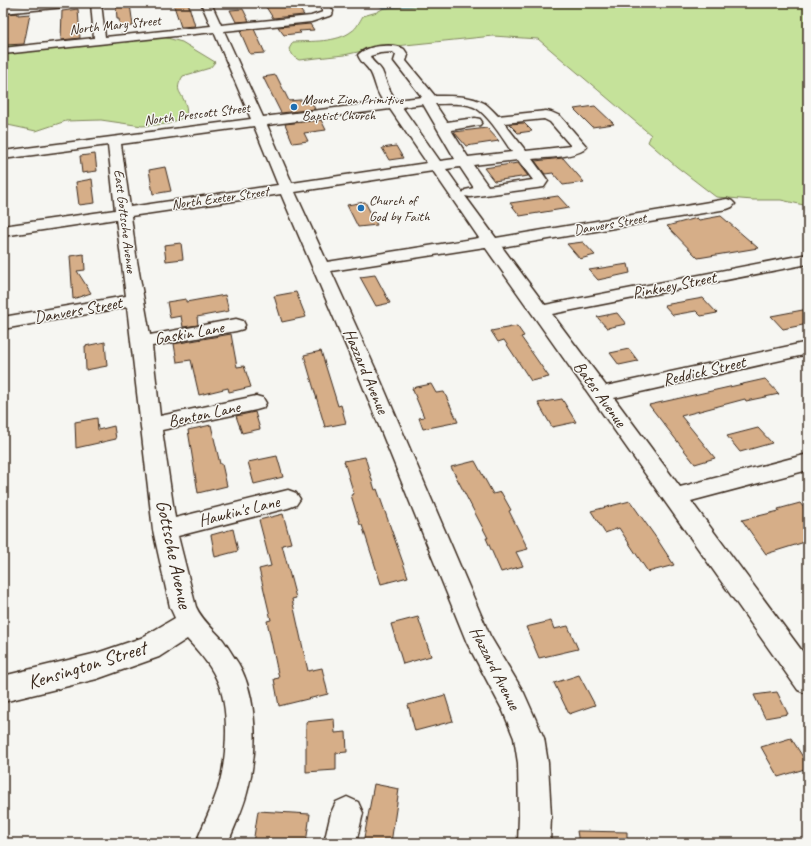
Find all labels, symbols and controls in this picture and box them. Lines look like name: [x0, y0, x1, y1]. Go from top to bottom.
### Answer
street label: North Mary Street: [69, 12, 163, 38]
place label: Mount Zion Primitive Baptist Church: [302, 91, 404, 124]
street label: North Prescott Street: [143, 99, 252, 129]
marker: Mount Zion Primitive Baptist Church: [289, 102, 299, 112]
street label: East Gottsche Avenue: [110, 168, 140, 275]
street label: North Exeter Street: [170, 182, 272, 213]
place label: Church of God by Faith: [369, 192, 430, 225]
marker: Church of God by Faith: [356, 203, 366, 213]
street label: Danvers Street: [573, 209, 649, 239]
street label: Pinkney Street: [630, 266, 720, 303]
street label: Danvers Street: [32, 292, 126, 328]
street label: Gaskin Lane: [153, 316, 227, 349]
street label: Hazzard Avenue: [339, 325, 394, 418]
street label: Reddick Street: [661, 351, 750, 391]
street label: Bates Avenue: [569, 357, 632, 432]
street label: Benton Lane: [166, 396, 243, 432]
street label: Hawkin's Lane: [196, 490, 283, 531]
street label: Gottsche Avenue: [150, 497, 198, 612]
street label: Hazzard Avenue: [465, 623, 526, 714]
street label: Kensington Street: [25, 634, 152, 695]

